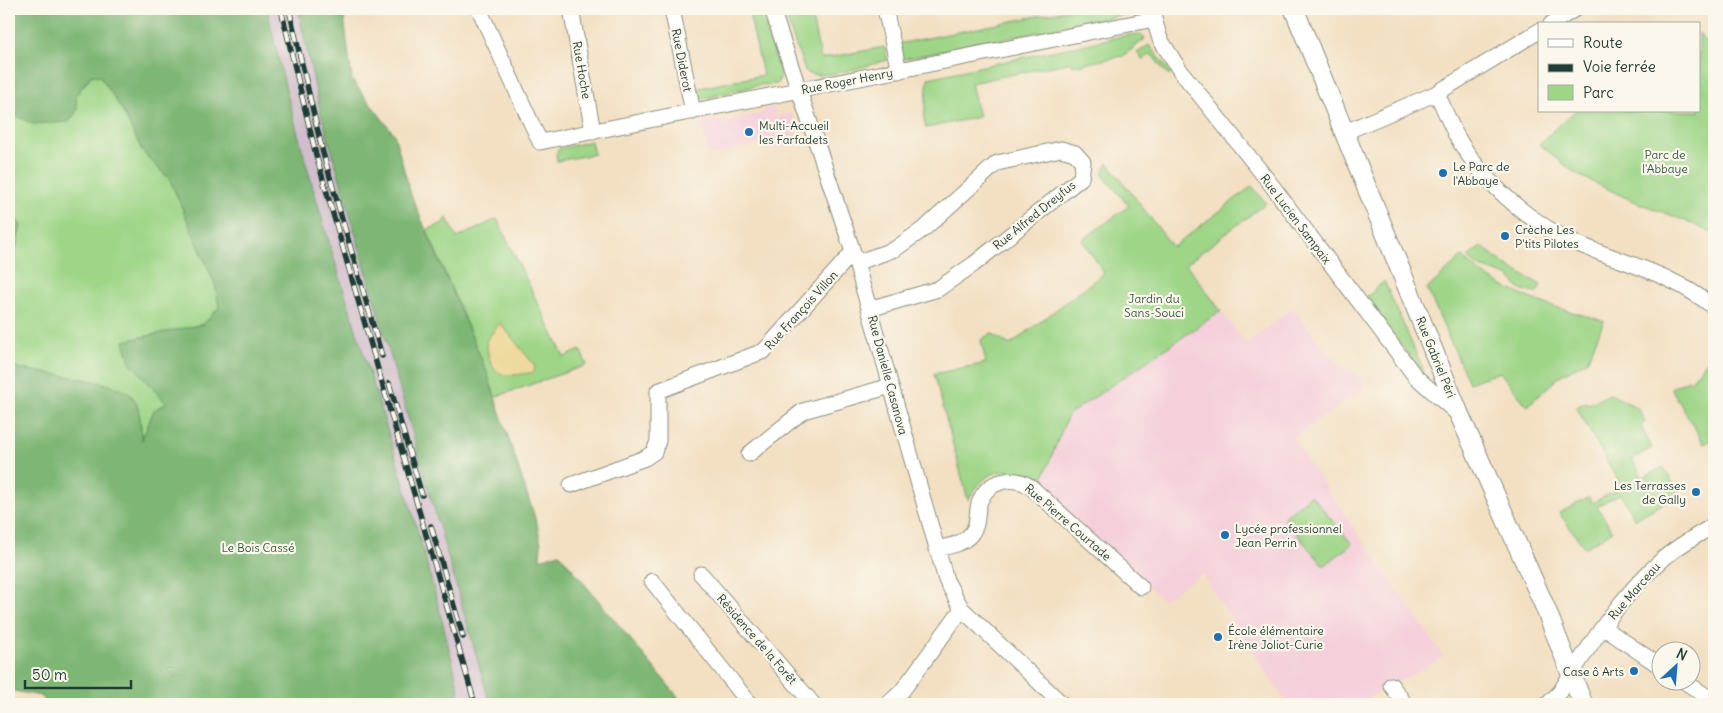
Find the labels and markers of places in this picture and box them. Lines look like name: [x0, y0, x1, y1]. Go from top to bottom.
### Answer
place label: Multi-Accueil les Farfadets: [759, 118, 829, 147]
marker: Multi-Accueil les Farfadets: [743, 126, 755, 138]
place label: Le Parc de l'Abbaye: [1453, 159, 1509, 188]
marker: Le Parc de l'Abbaye: [1437, 167, 1449, 179]
place label: Crèche Les P'tits Pilotes: [1515, 222, 1579, 251]
marker: Crèche Les P'tits Pilotes: [1499, 230, 1511, 242]
place label: Les Terrasses de Gally: [1614, 478, 1686, 507]
marker: Les Terrasses de Gally: [1690, 486, 1702, 498]
place label: Lycée professionnel Jean Perrin: [1235, 521, 1342, 550]
marker: Lycée professionnel Jean Perrin: [1219, 529, 1231, 541]
place label: École élémentaire Irène Joliot-Curie: [1228, 623, 1324, 652]
marker: École élémentaire Irène Joliot-Curie: [1212, 631, 1224, 643]
place label: Case ô Arts: [1563, 664, 1624, 679]
marker: Case ô Arts: [1628, 665, 1640, 677]

